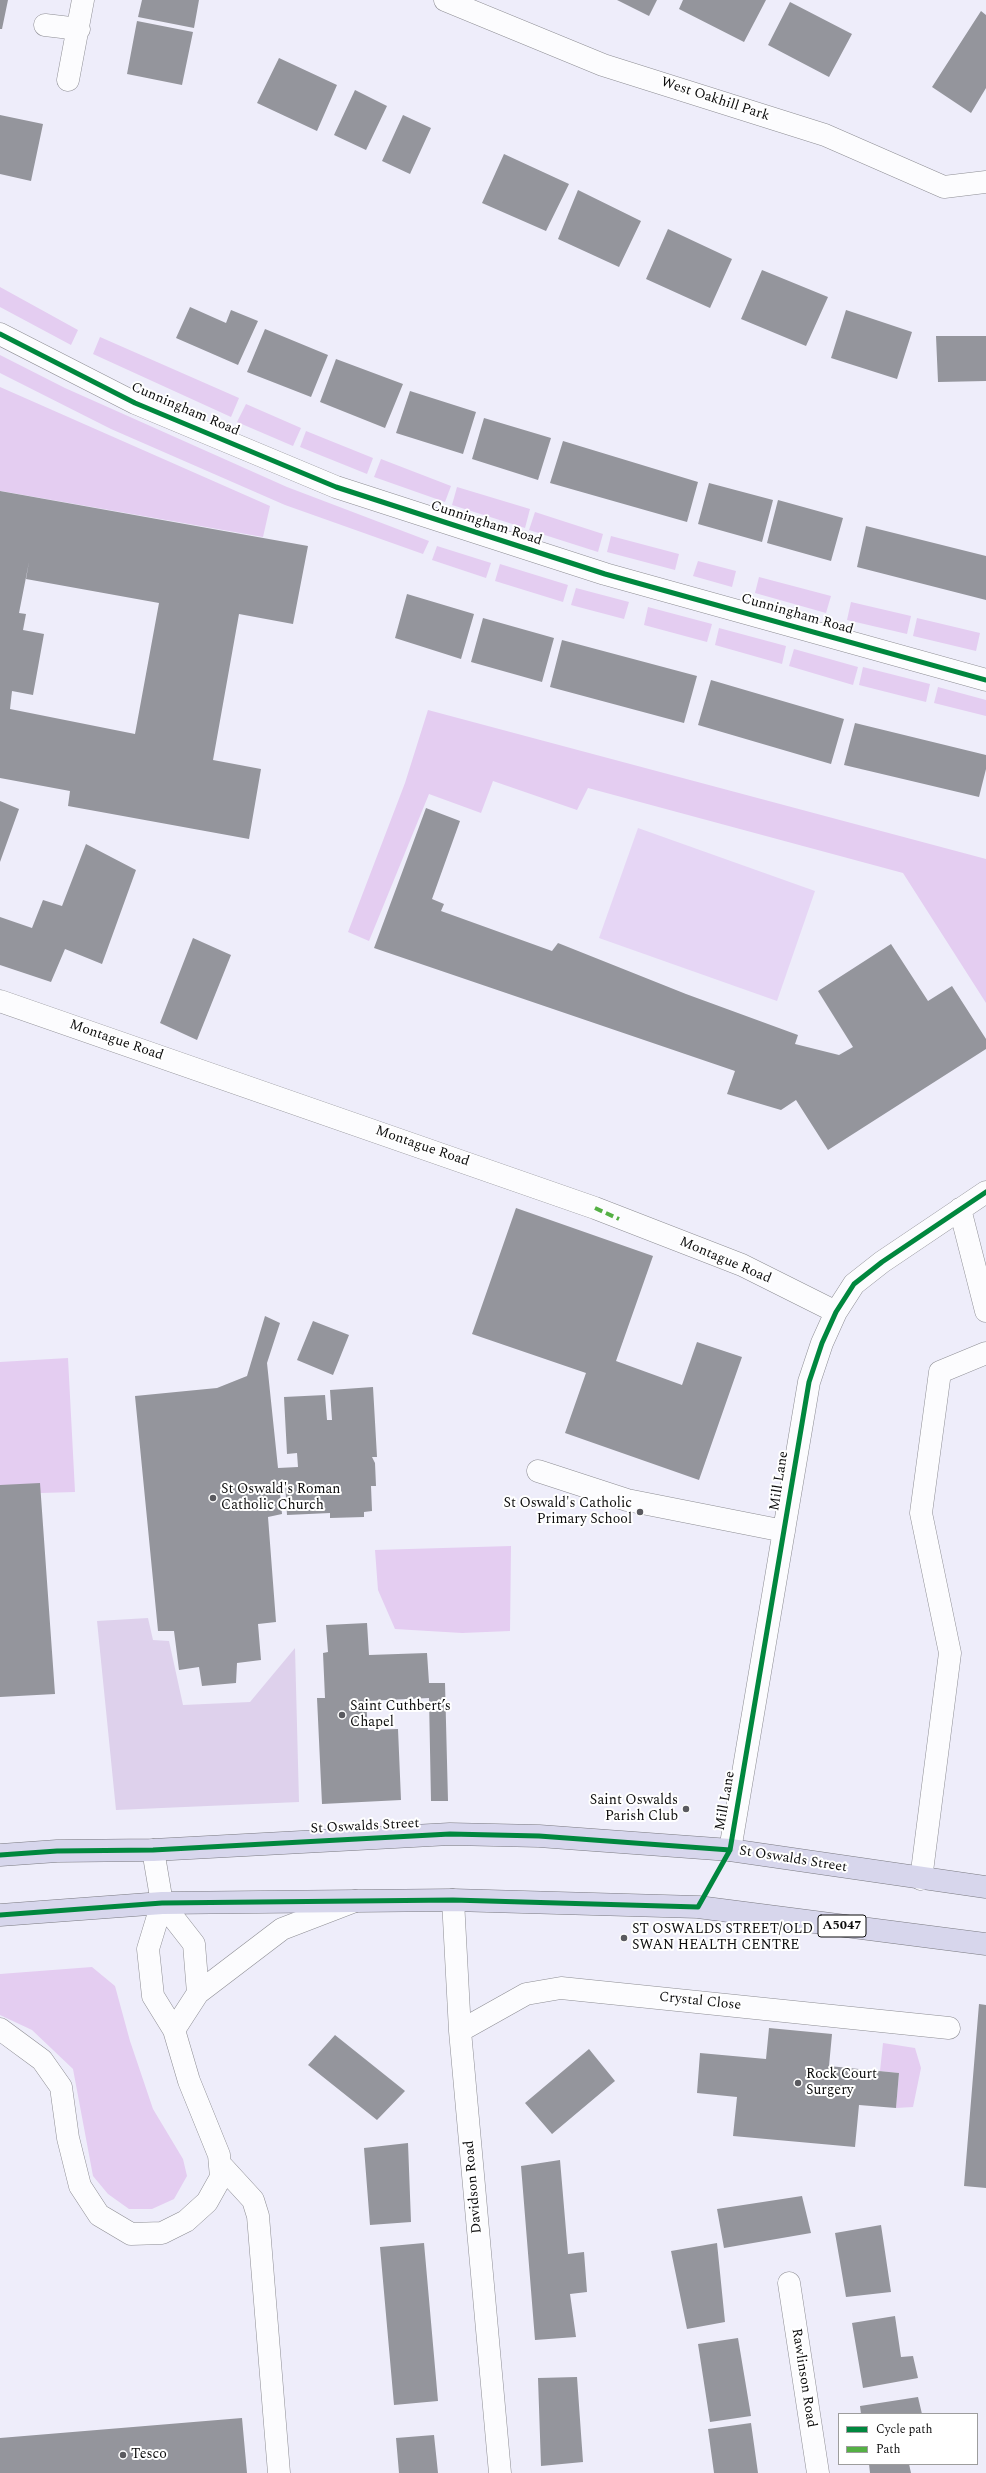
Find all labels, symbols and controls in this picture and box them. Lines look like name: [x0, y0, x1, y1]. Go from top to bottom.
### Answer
street label: West Oakhill Park: [658, 74, 772, 126]
street label: Cunningham Road: [128, 380, 242, 440]
street label: Cunningham Road: [428, 498, 544, 550]
street label: Cunningham Road: [739, 591, 855, 639]
street label: Montague Road: [67, 1017, 165, 1065]
street label: Montague Road: [373, 1123, 471, 1171]
street label: Montague Road: [677, 1234, 773, 1288]
street label: Mill Lane: [767, 1450, 793, 1512]
place label: St Oswald's Roman Catholic Church: [221, 1482, 340, 1514]
marker: St Oswald's Roman Catholic Church: [208, 1493, 218, 1503]
place label: St Oswald's Catholic Primary School: [503, 1496, 632, 1528]
marker: St Oswald's Catholic Primary School: [635, 1507, 645, 1517]
place label: Saint Cuthbert’s Chapel: [350, 1699, 451, 1732]
marker: Saint Cuthbert’s Chapel: [337, 1710, 347, 1720]
street label: Mill Lane: [713, 1770, 739, 1832]
place label: Saint Oswalds Parish Club: [590, 1793, 678, 1826]
marker: Saint Oswalds Parish Club: [681, 1804, 691, 1814]
street label: St Oswalds Street: [310, 1816, 420, 1838]
street label: St Oswalds Street: [738, 1843, 848, 1877]
road number: A5047: [818, 1915, 866, 1937]
place label: ST OSWALDS STREET/OLD SWAN HEALTH CENTRE: [632, 1922, 813, 1954]
marker: ST OSWALDS STREET/OLD SWAN HEALTH CENTRE: [619, 1933, 629, 1943]
street label: Crystal Close: [658, 1989, 742, 2015]
place label: Rock Court Surgery: [806, 2067, 877, 2100]
marker: Rock Court Surgery: [793, 2078, 803, 2088]
street label: Davidson Road: [462, 2140, 486, 2234]
street label: Rawlinson Road: [787, 2327, 819, 2429]
legend: [838, 2413, 978, 2465]
text: Cycle path: [876, 2420, 933, 2439]
text: Path: [876, 2440, 901, 2459]
place label: Tesco: [131, 2447, 167, 2463]
marker: Tesco: [118, 2450, 128, 2460]

